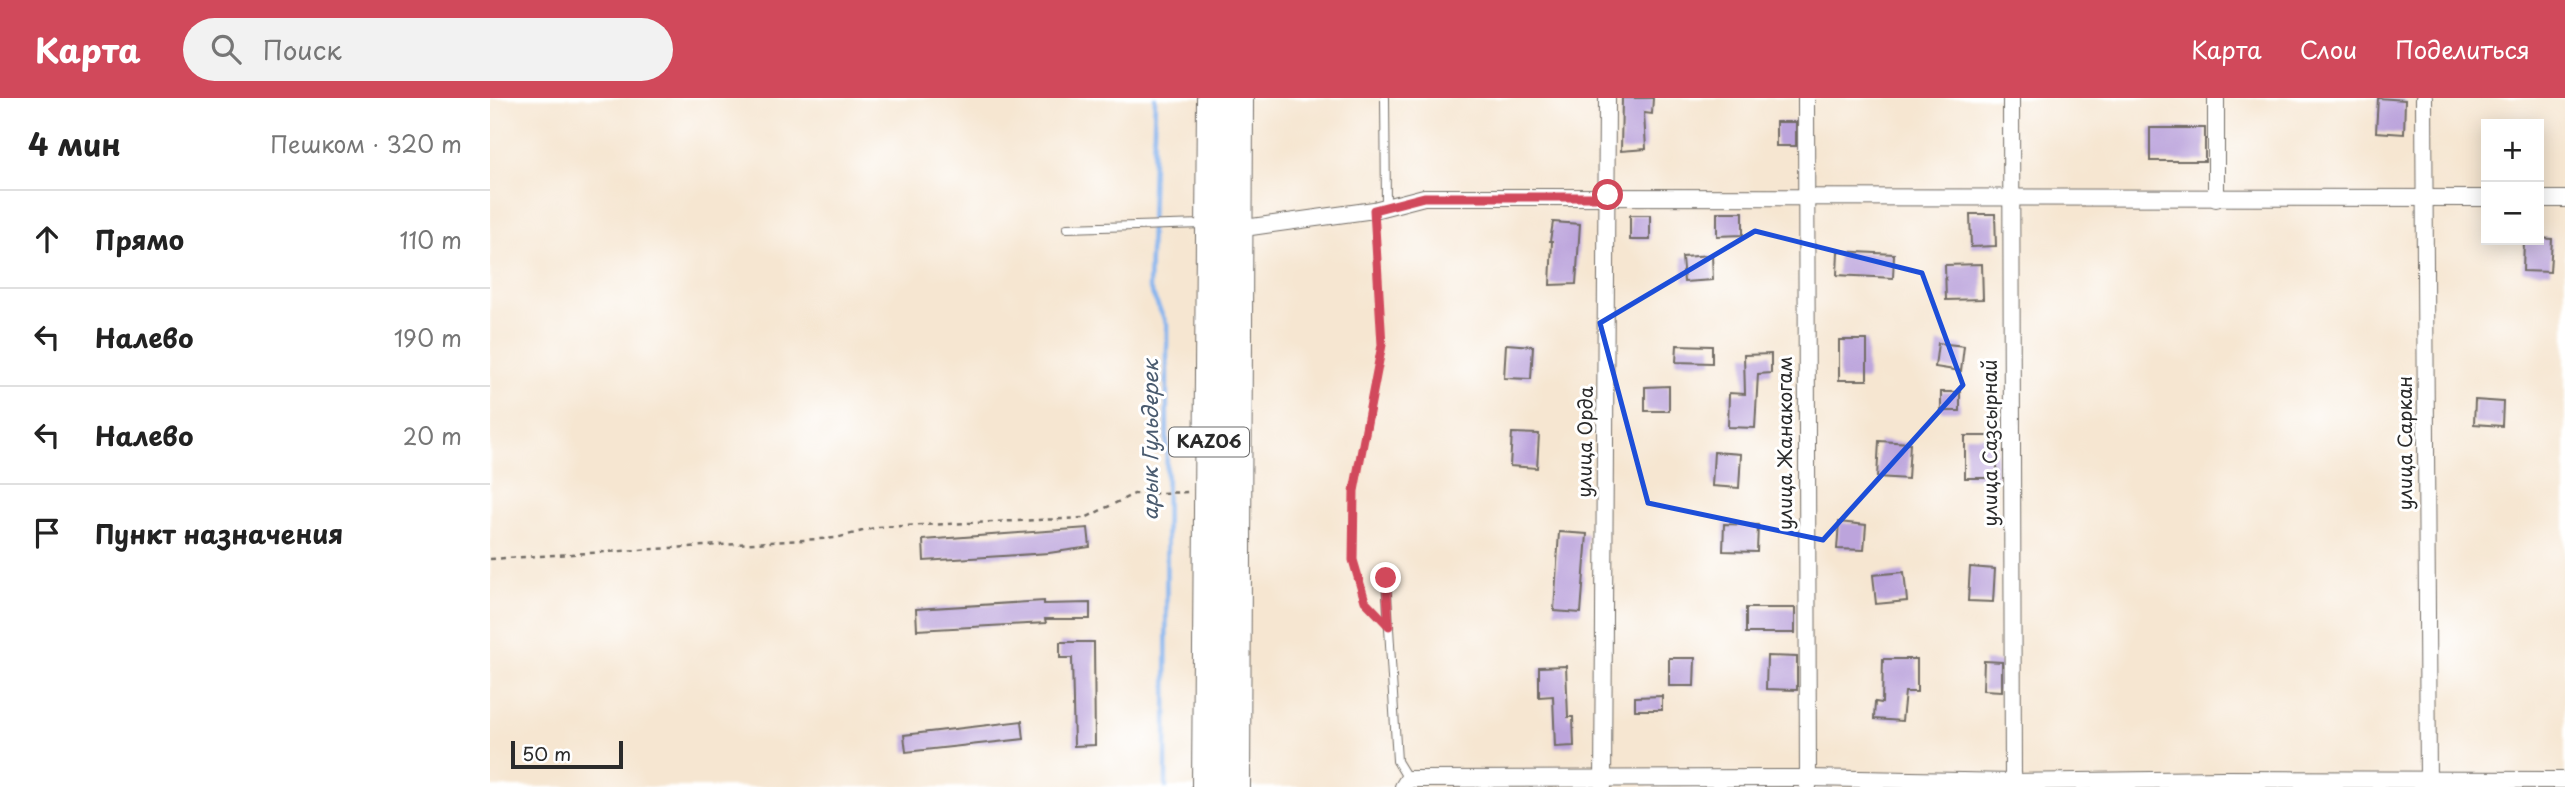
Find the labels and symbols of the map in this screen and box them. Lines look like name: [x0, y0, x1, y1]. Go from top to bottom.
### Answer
route start: [1592, 179, 1623, 210]
street label: улица Жанакогам: [1770, 356, 1798, 530]
water label: арык Гульдерек: [1133, 358, 1165, 521]
street label: улица Сазсырнай: [1975, 360, 2003, 526]
street label: улица Саркан: [2390, 376, 2418, 510]
street label: улица Орда: [1569, 386, 1599, 498]
road number: KАZ06: [1169, 428, 1249, 456]
route end: [1370, 562, 1401, 593]
scale bar: [511, 738, 623, 770]

